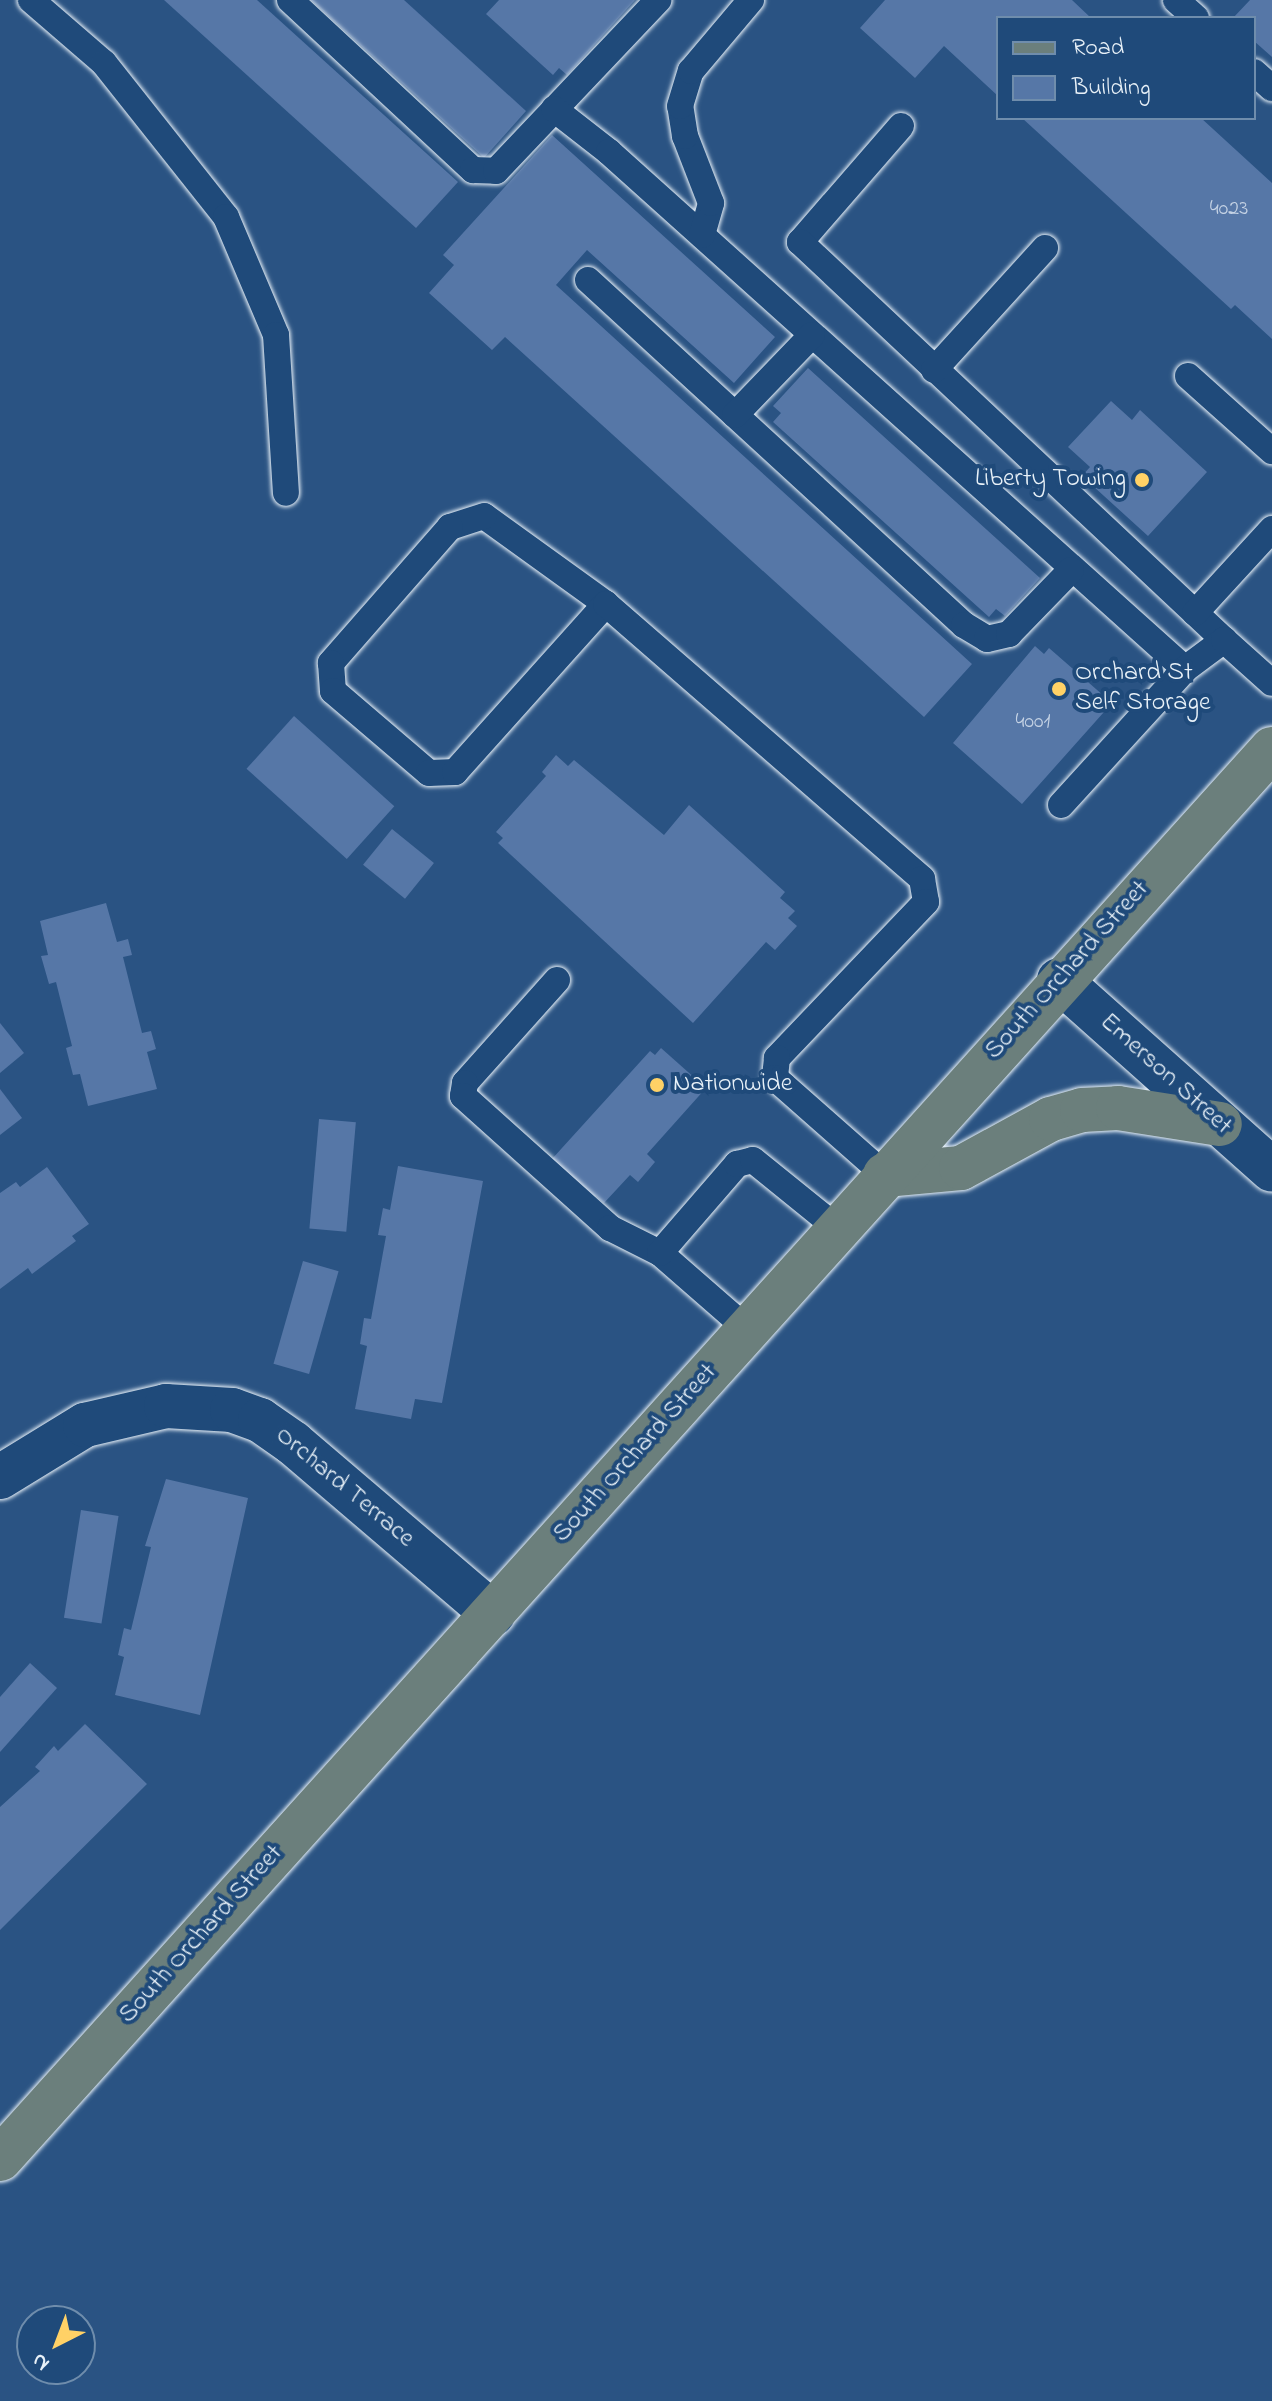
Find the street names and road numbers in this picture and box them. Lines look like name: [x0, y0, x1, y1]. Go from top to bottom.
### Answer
street label: South Orchard Street: [979, 875, 1157, 1067]
street label: Emerson Street: [1092, 1007, 1238, 1143]
street label: South Orchard Street: [547, 1358, 725, 1550]
street label: Orchard Terrace: [268, 1421, 420, 1555]
street label: South Orchard Street: [113, 1839, 291, 2031]

